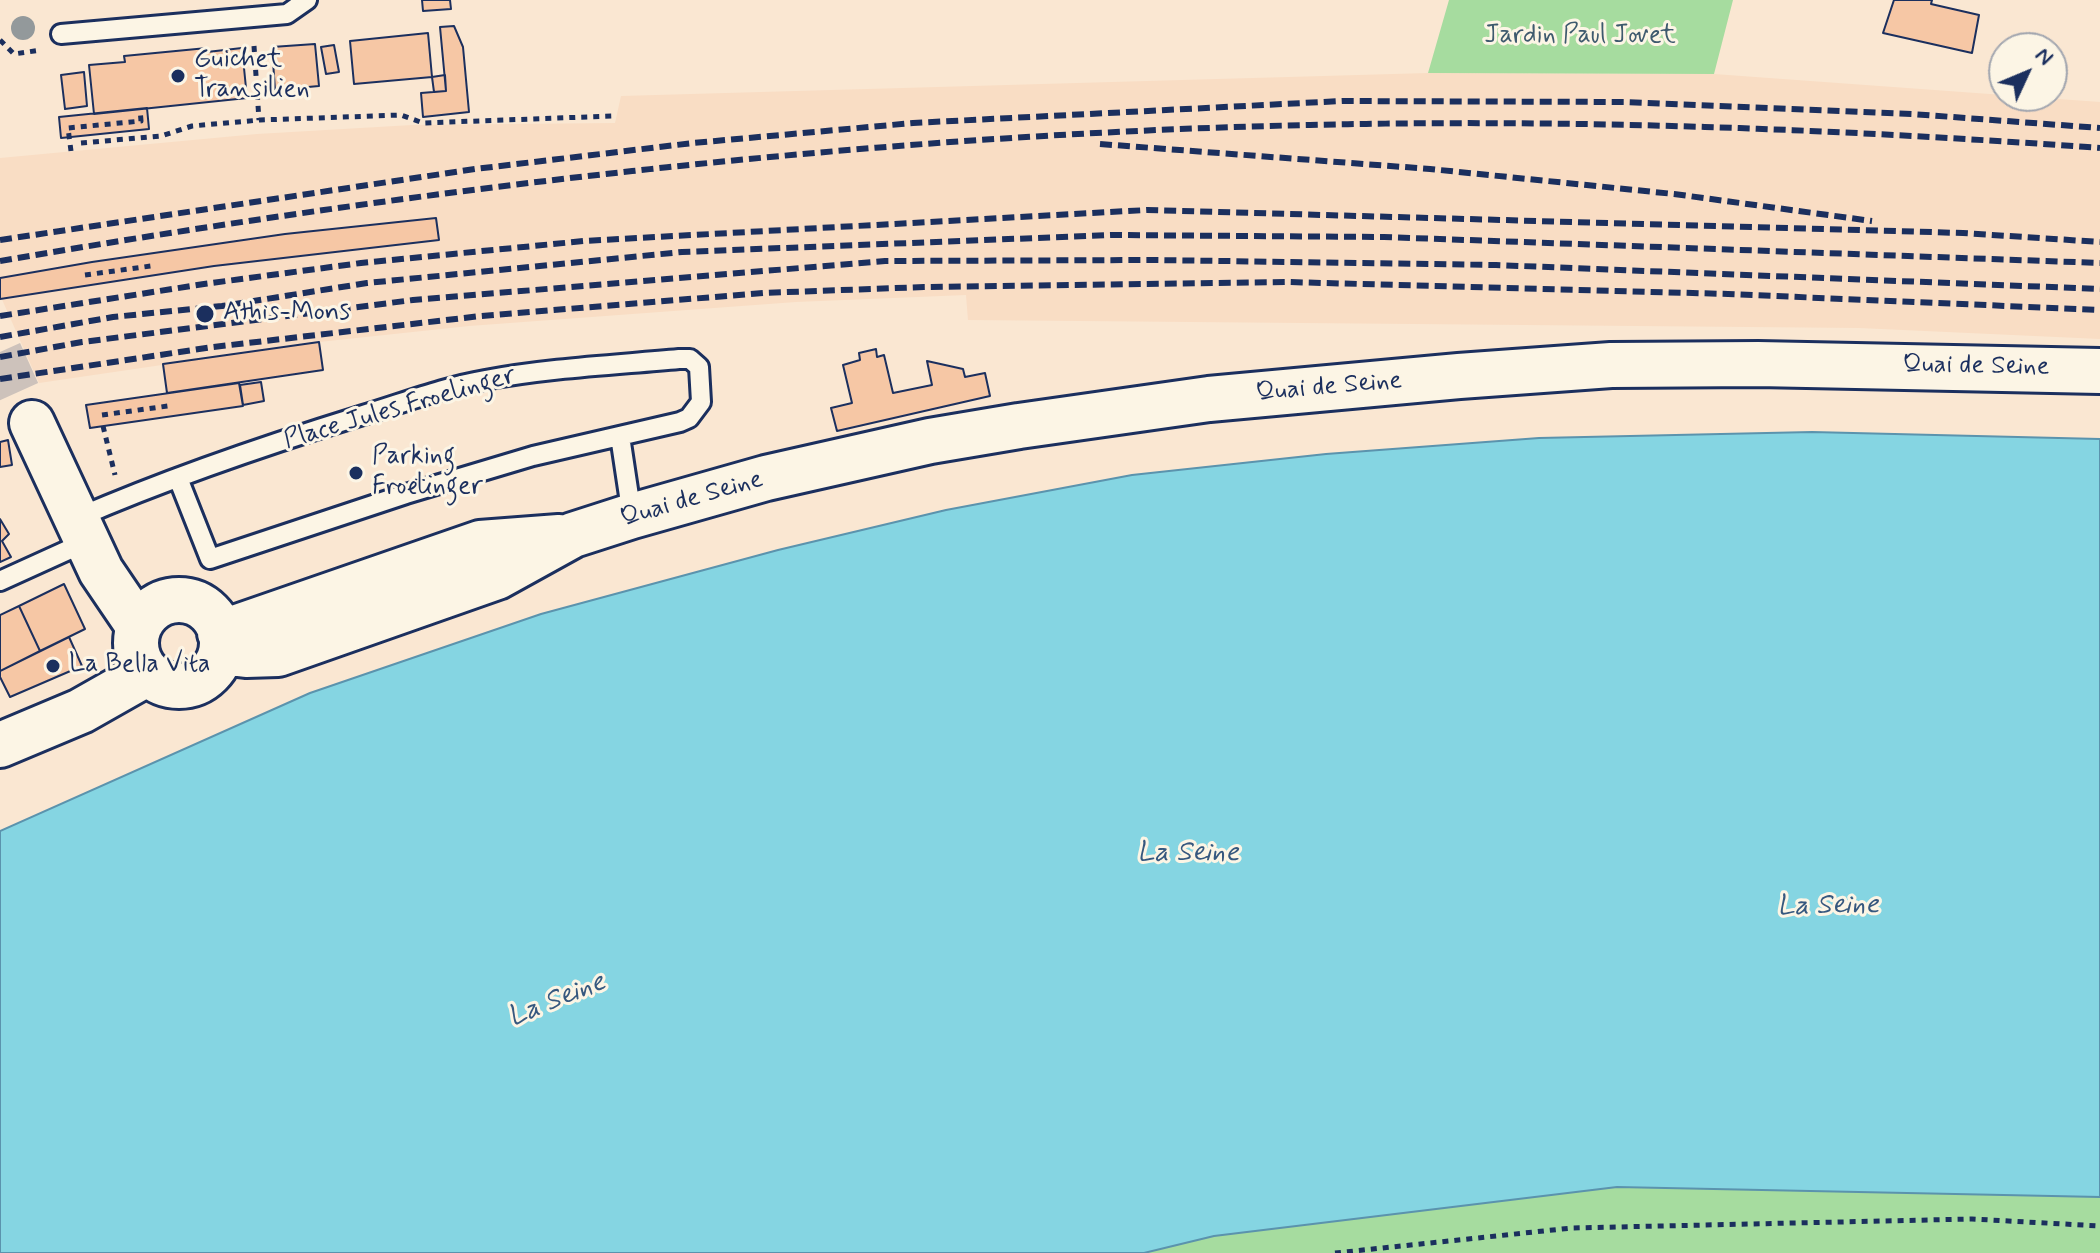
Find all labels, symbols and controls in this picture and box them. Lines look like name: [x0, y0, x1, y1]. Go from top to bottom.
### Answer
park label: Jardin Paul Jovet: [1484, 21, 1676, 53]
north arrow: [1988, 32, 2068, 112]
text: N: [2029, 42, 2059, 72]
place label: Guichet Transilien: [194, 45, 310, 106]
marker: Guichet Transilien: [169, 67, 187, 85]
place label: Athis-Mons: [223, 298, 350, 330]
marker: Athis-Mons: [194, 303, 216, 325]
street label: Quai de Seine: [1902, 350, 2050, 384]
street label: Place Jules Froelinger: [280, 361, 520, 457]
street label: Quai de Seine: [1255, 366, 1403, 410]
place label: Parking Froëlinger: [372, 442, 483, 504]
marker: Parking Froëlinger: [347, 464, 365, 482]
street label: Quai de Seine: [617, 465, 767, 535]
place label: La Bella Vita: [69, 650, 211, 682]
marker: La Bella Vita: [44, 657, 62, 675]
water label: La Seine: [1137, 837, 1239, 871]
water label: La Seine: [1777, 889, 1879, 925]
water label: La Seine: [503, 966, 611, 1036]

